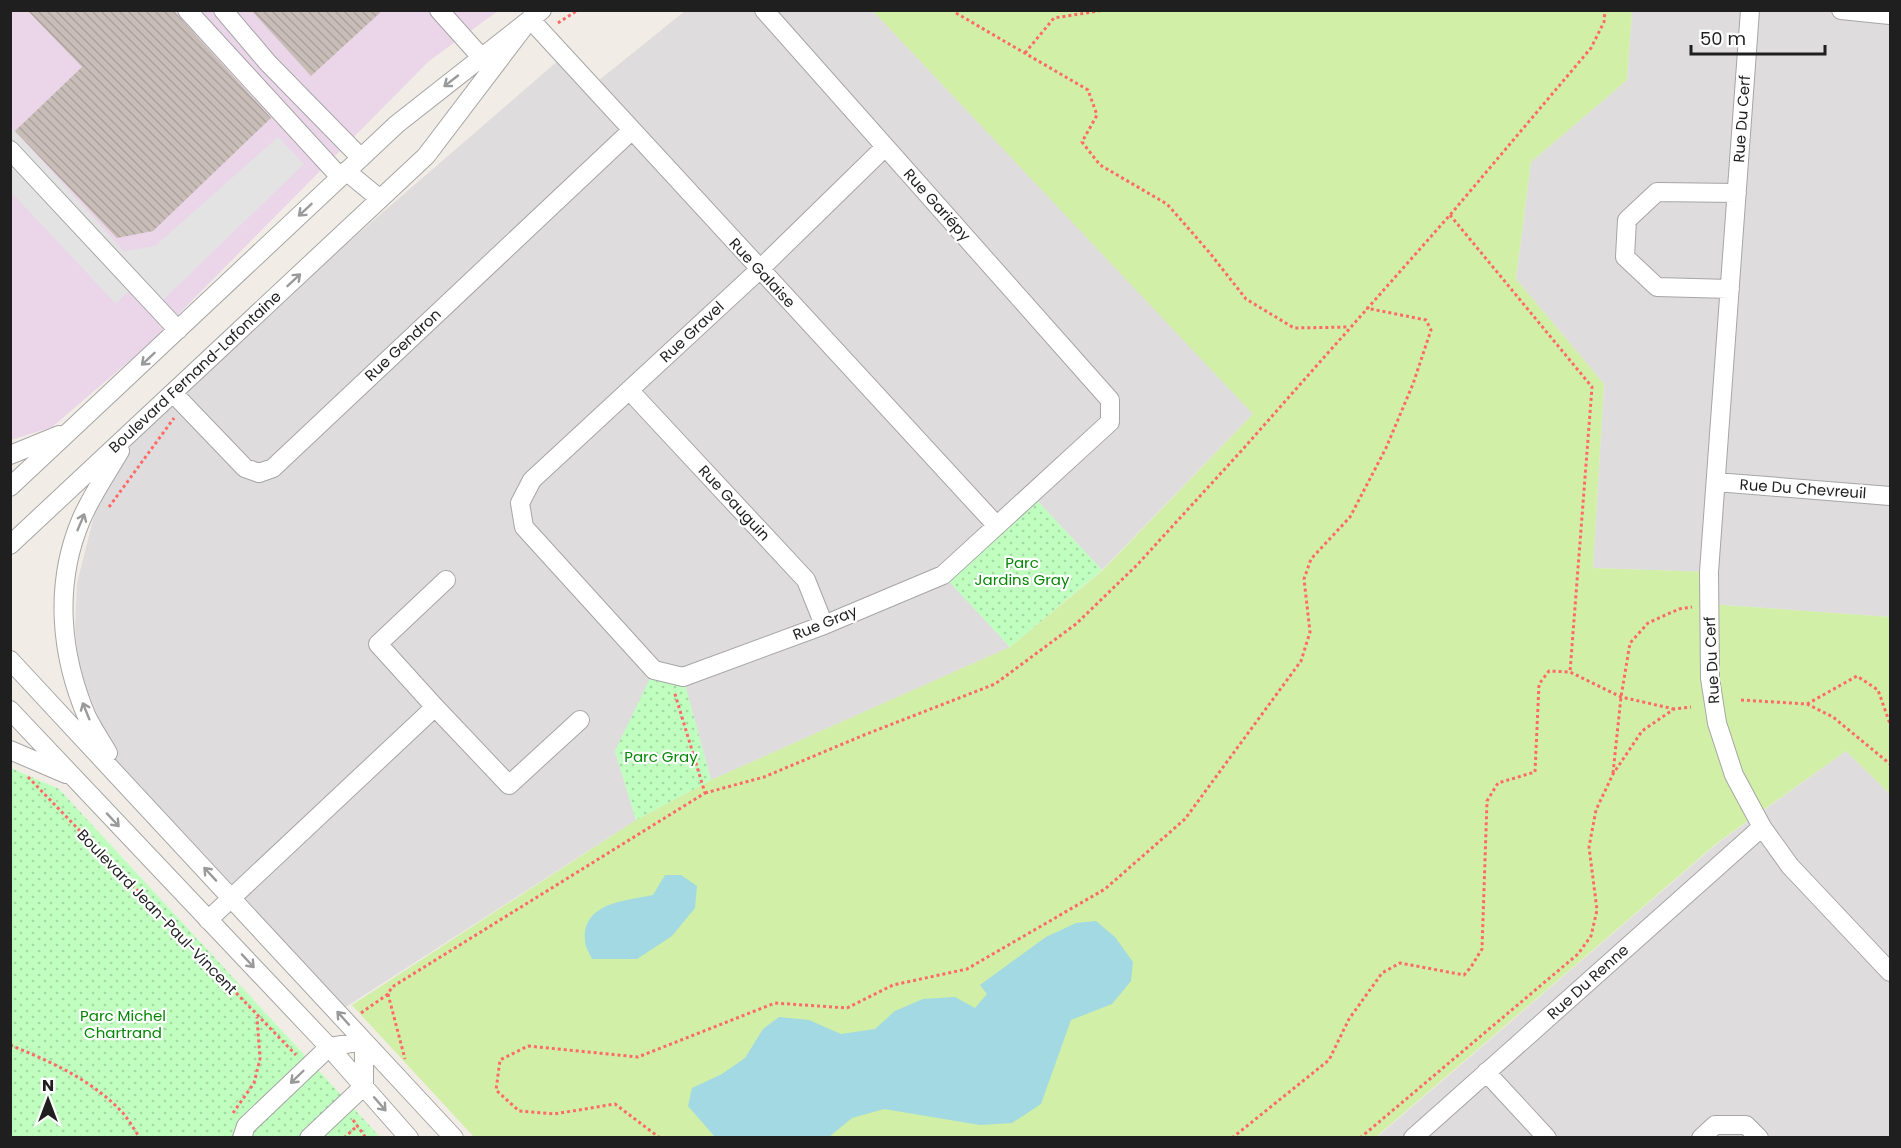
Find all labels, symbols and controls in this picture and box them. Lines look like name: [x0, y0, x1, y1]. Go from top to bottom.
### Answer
scale bar: [1691, 18, 1824, 56]
text: 50 m: [1700, 26, 1746, 51]
street label: Rue Du Cerf: [1728, 74, 1755, 163]
one-way arrow: [443, 75, 459, 88]
street label: Rue Gariépy: [899, 164, 976, 246]
one-way arrow: [297, 203, 312, 217]
street label: Rue Galaise: [725, 233, 800, 312]
one-way arrow: [286, 273, 301, 287]
street label: Boulevard Fernand-Lafontaine: [104, 286, 285, 457]
street label: Rue Gravel: [655, 296, 728, 367]
street label: Rue Gendron: [360, 304, 445, 386]
one-way arrow: [140, 351, 155, 366]
street label: Rue Gauguin: [694, 460, 775, 545]
street label: Rue Du Chevreuil: [1739, 474, 1867, 503]
one-way arrow: [75, 513, 87, 531]
park label: Parc Jardins Gray: [975, 552, 1070, 590]
street label: Rue Gray: [789, 600, 861, 645]
street label: Rue Du Cerf: [1699, 616, 1724, 704]
one-way arrow: [79, 702, 90, 721]
park label: Parc Gray: [624, 746, 698, 767]
one-way arrow: [106, 812, 120, 827]
street label: Boulevard Jean-Paul-Vincent: [73, 824, 242, 999]
one-way arrow: [203, 867, 218, 882]
street label: Rue Du Renne: [1542, 939, 1633, 1024]
one-way arrow: [240, 954, 255, 969]
park label: Parc Michel Chartrand: [80, 1005, 166, 1043]
one-way arrow: [336, 1010, 350, 1025]
north arrow: [18, 1070, 78, 1130]
one-way arrow: [290, 1070, 305, 1084]
text: N: [42, 1074, 54, 1097]
one-way arrow: [373, 1097, 387, 1112]

